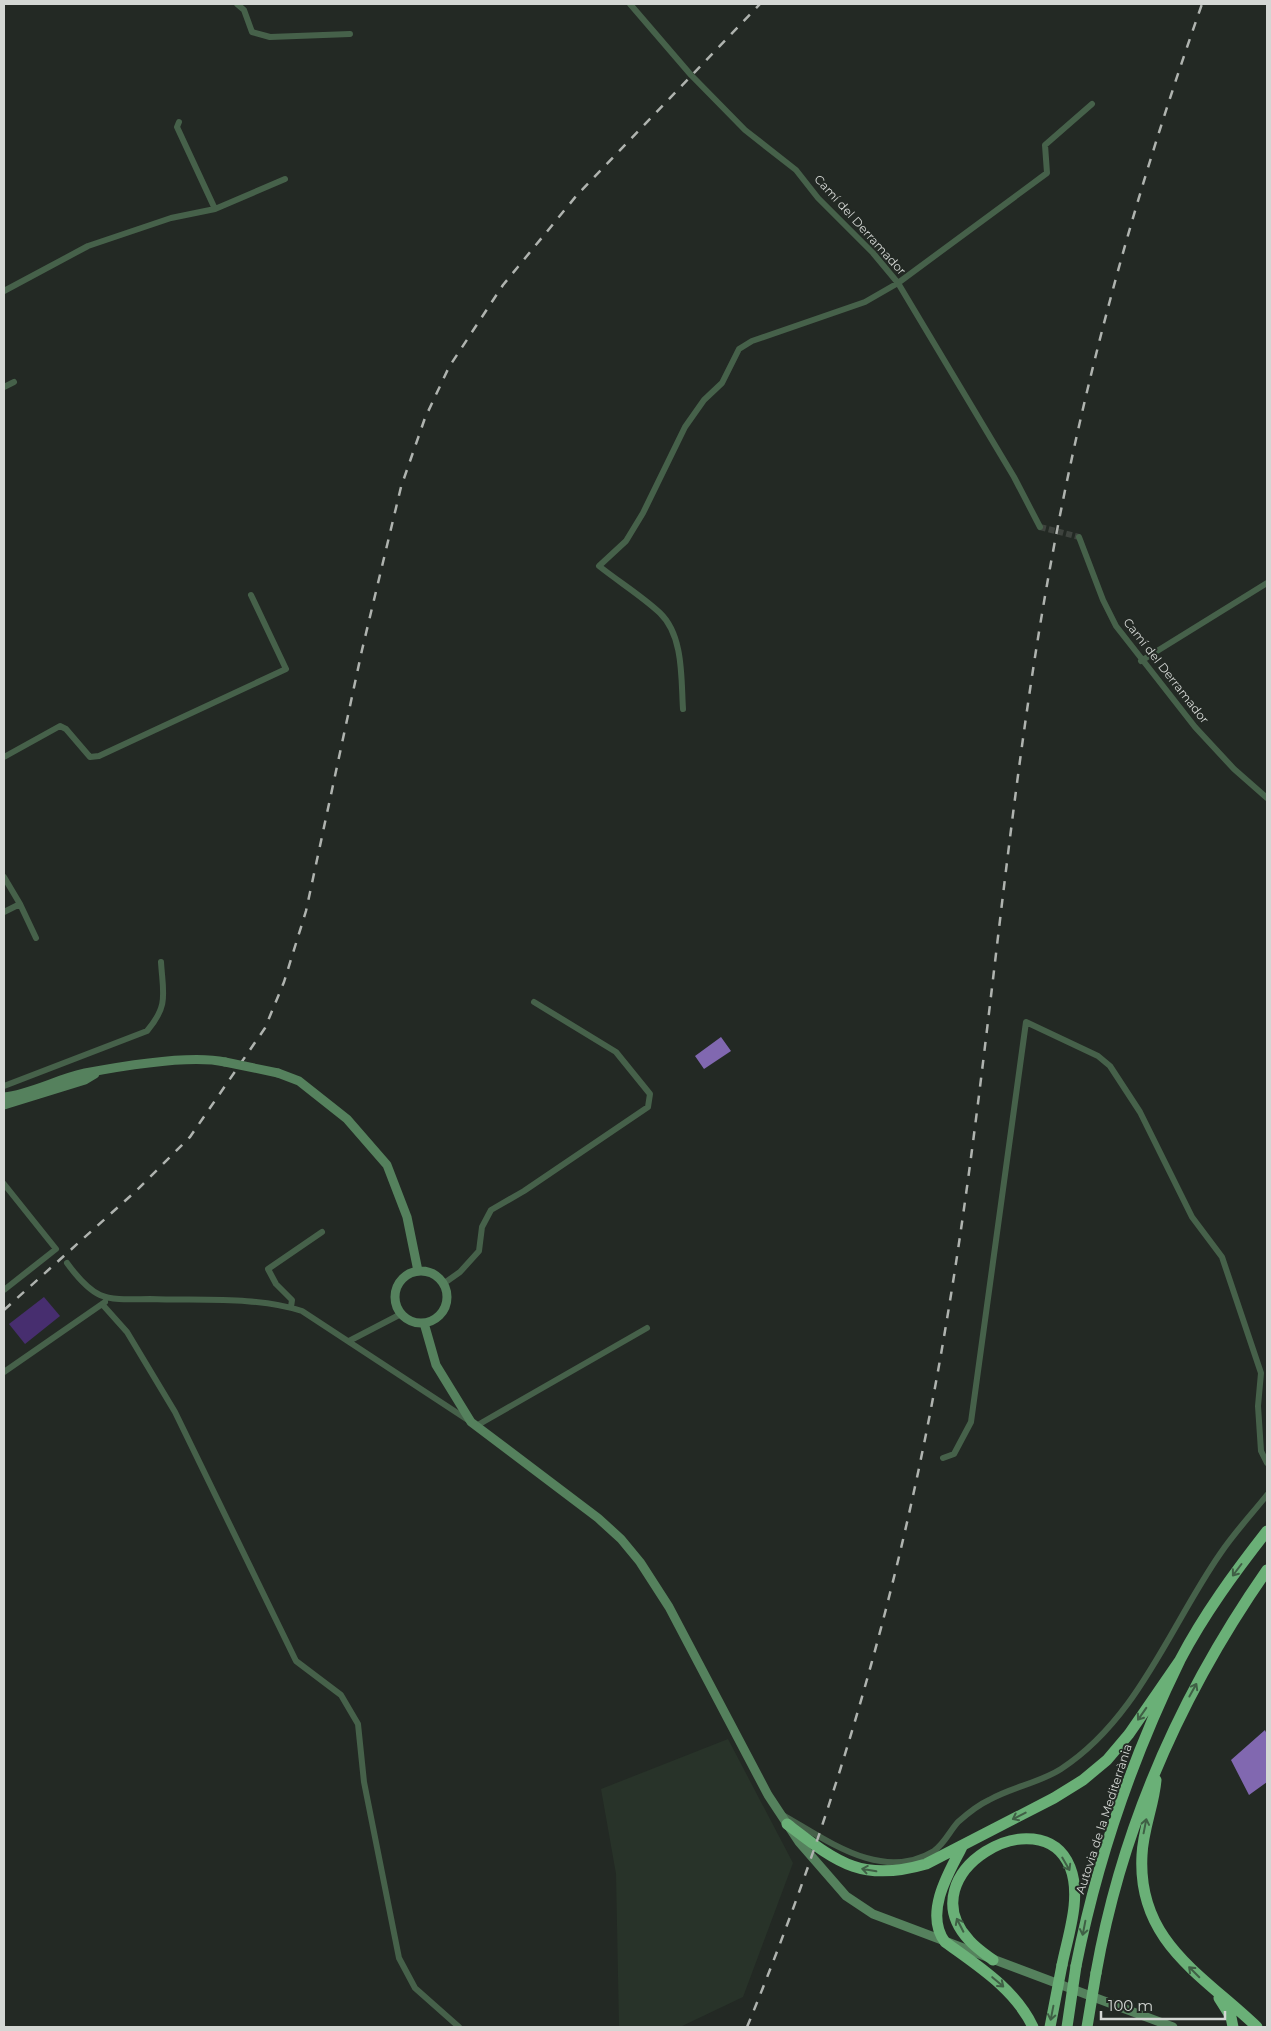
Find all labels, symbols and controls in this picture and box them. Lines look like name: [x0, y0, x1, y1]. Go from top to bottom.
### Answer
street label: Camí del Derramador: [811, 171, 910, 278]
street label: Camí del Derramador: [1120, 615, 1212, 727]
one-way arrow: [1232, 1563, 1243, 1576]
one-way arrow: [1189, 1683, 1199, 1698]
one-way arrow: [1137, 1707, 1147, 1721]
street label: Autovia de la Mediterrània: [1072, 1742, 1135, 1896]
one-way arrow: [1012, 1812, 1027, 1821]
one-way arrow: [1141, 1818, 1151, 1834]
one-way arrow: [1062, 1856, 1072, 1870]
one-way arrow: [862, 1865, 878, 1875]
one-way arrow: [955, 1917, 965, 1932]
one-way arrow: [1079, 1919, 1088, 1935]
one-way arrow: [1188, 1966, 1200, 1978]
one-way arrow: [991, 1976, 1004, 1988]
scale bar: [1101, 1988, 1225, 2020]
text: 100 m: [1108, 1996, 1153, 2015]
one-way arrow: [1047, 2005, 1057, 2021]

